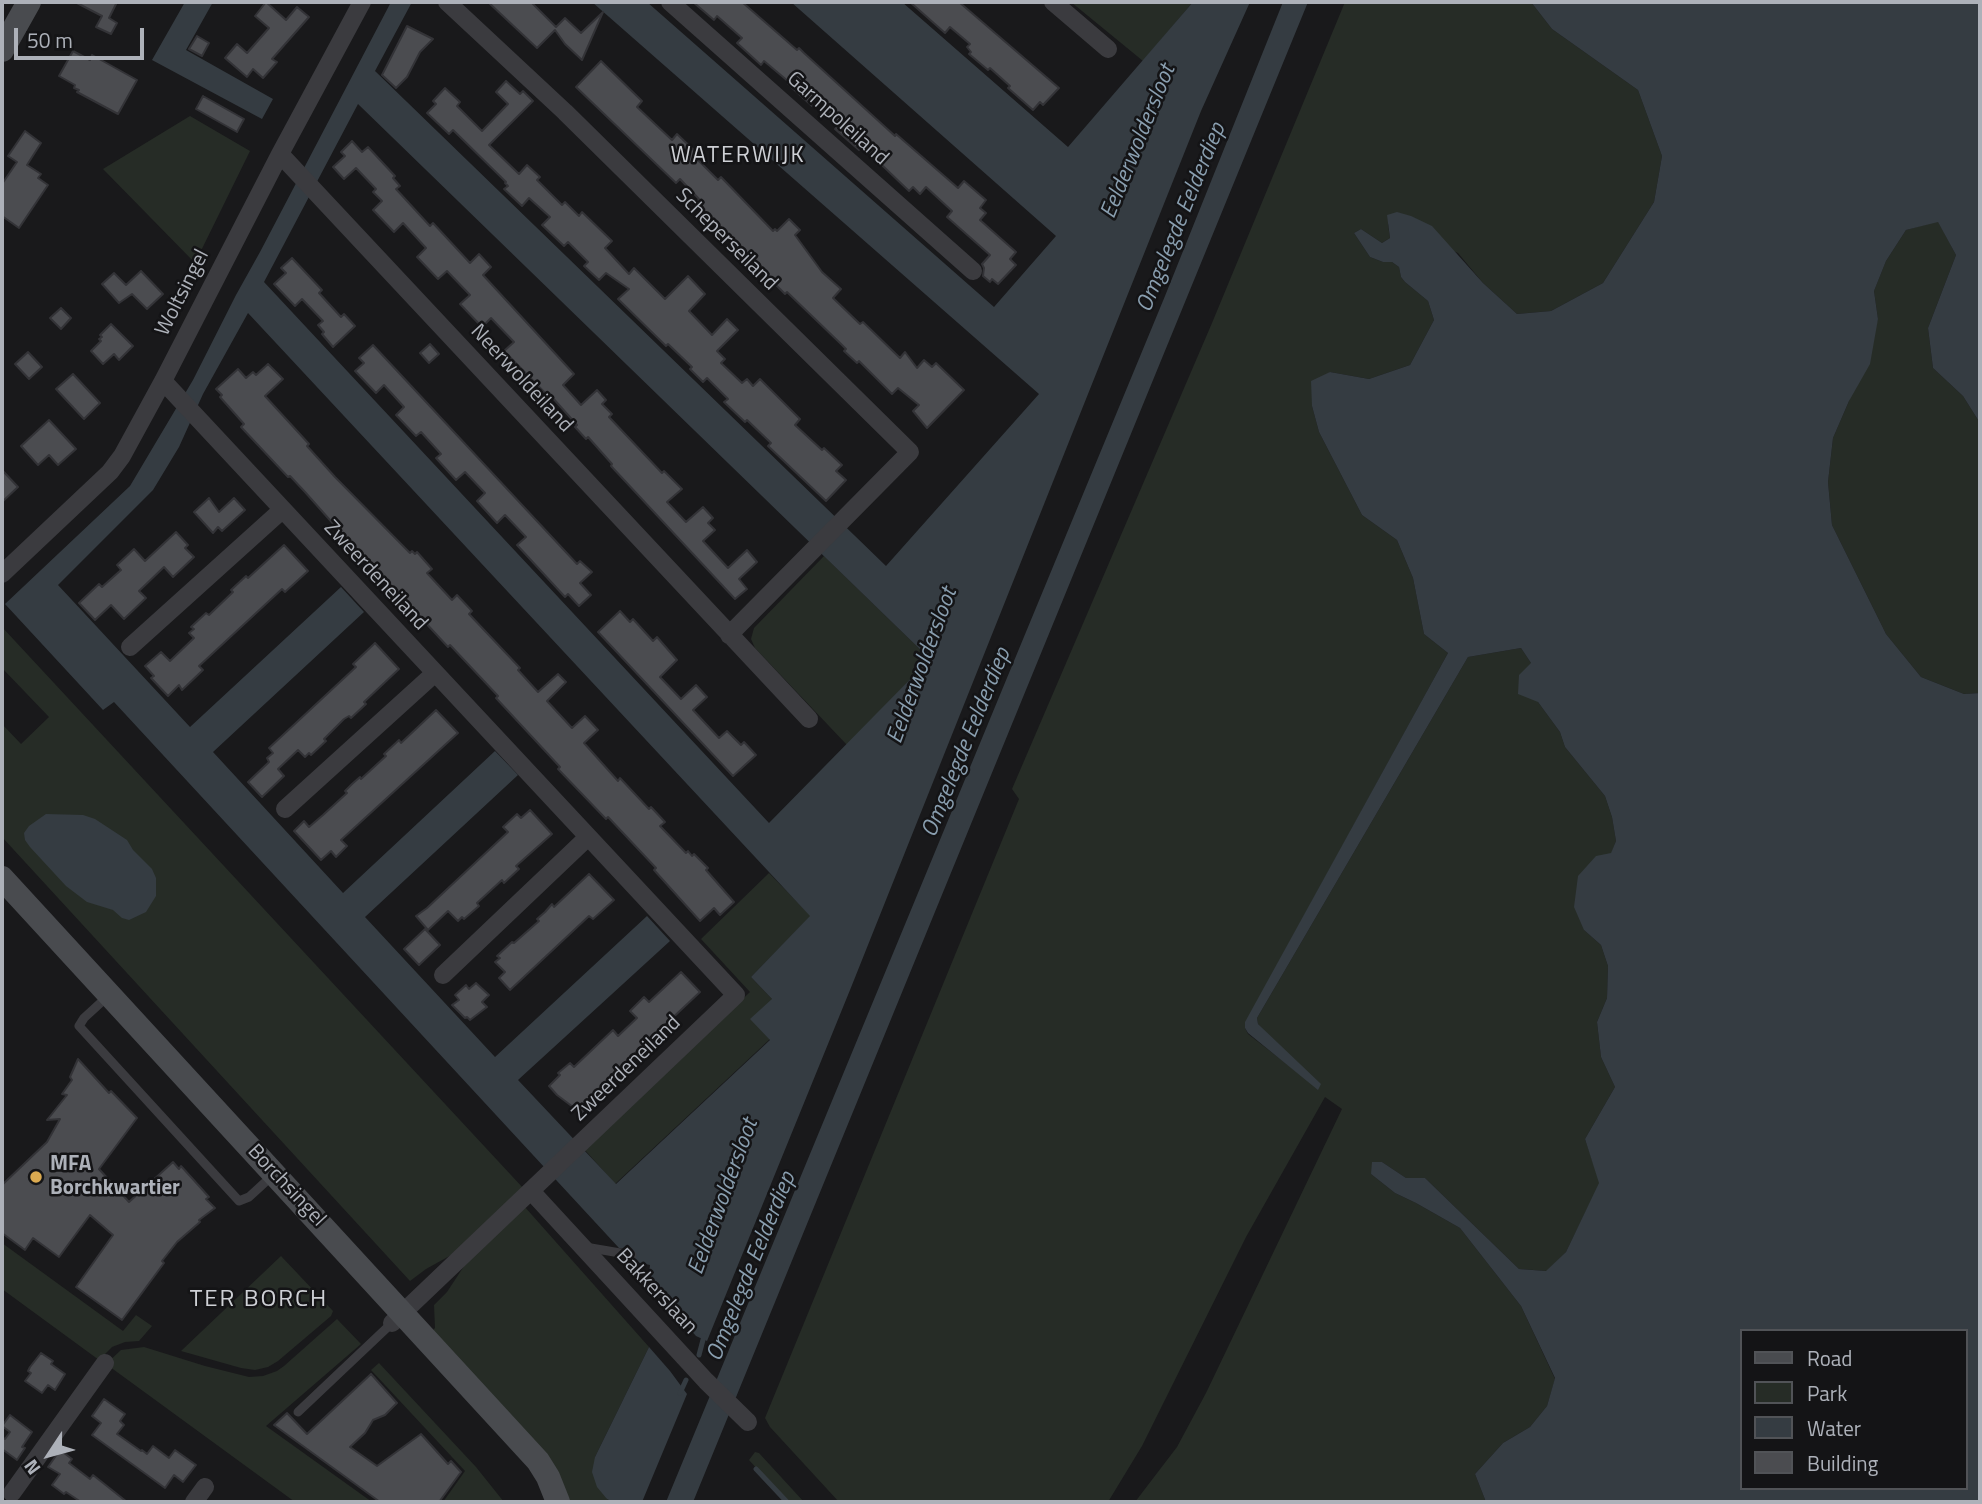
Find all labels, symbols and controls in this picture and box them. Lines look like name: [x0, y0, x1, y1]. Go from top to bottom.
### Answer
scale bar: [18, 14, 147, 58]
text: 50 m: [27, 24, 73, 56]
water label: Eelderwoldersloot: [1096, 61, 1182, 223]
street label: Garmpoleiland: [781, 67, 893, 171]
water label: Omgelegde Eelderdiep: [1131, 119, 1233, 317]
district label: WATERWIJK: [672, 142, 804, 170]
street label: Scheperseiland: [670, 184, 782, 296]
street label: Woltsingel: [151, 246, 215, 340]
street label: Neerwoldeiland: [465, 320, 577, 438]
street label: Zweerdeneiland: [318, 516, 432, 636]
water label: Eelderwoldersloot: [882, 585, 964, 747]
water label: Omgelegde Eelderdiep: [916, 644, 1018, 842]
street label: Zweerdeneiland: [568, 1011, 686, 1127]
water label: Eelderwoldersloot: [683, 1116, 765, 1278]
street label: Borchsingel: [242, 1140, 330, 1232]
place label: MFA Borchkwartier: [50, 1152, 180, 1202]
water label: Omgelegde Eelderdiep: [701, 1168, 803, 1366]
marker: MFA Borchkwartier: [28, 1169, 44, 1185]
street label: Bakkerslaan: [610, 1244, 702, 1340]
district label: TER BORCH: [191, 1286, 327, 1314]
legend: [1741, 1329, 1968, 1490]
text: Road: [1807, 1342, 1852, 1374]
text: Park: [1807, 1377, 1847, 1409]
text: Water: [1807, 1412, 1861, 1444]
north arrow: [14, 1420, 84, 1490]
text: Building: [1807, 1447, 1878, 1479]
text: N: [16, 1454, 47, 1481]

